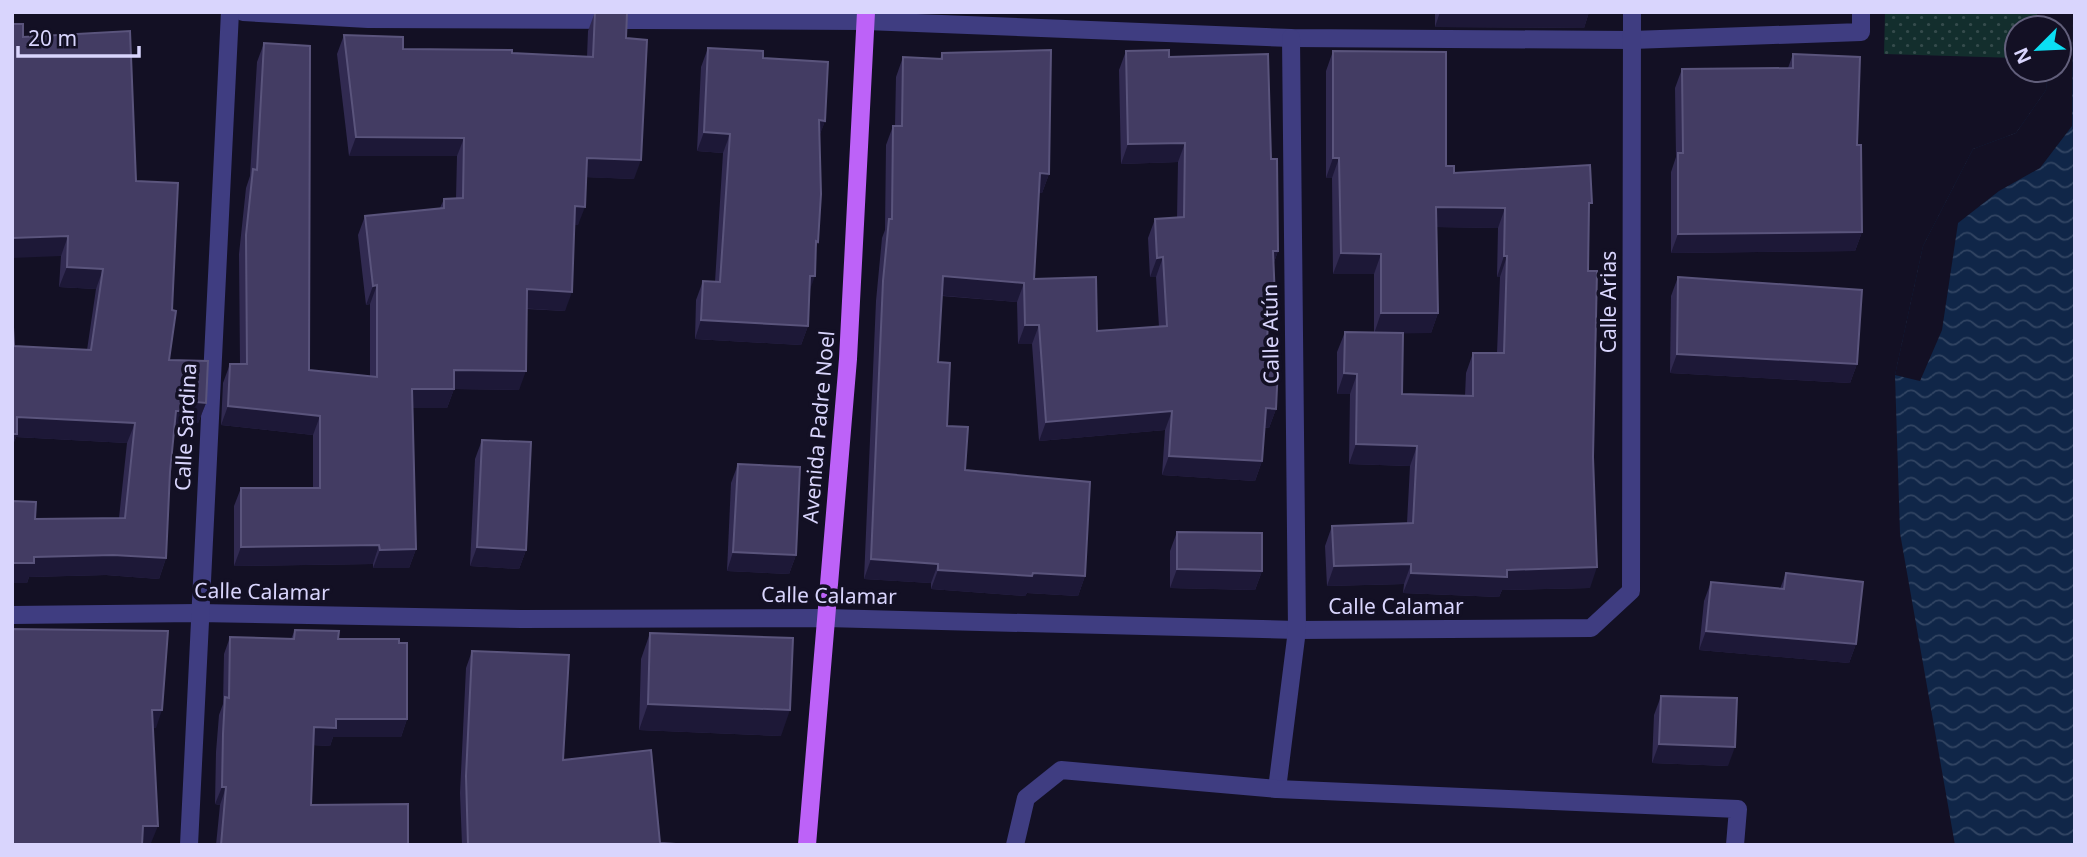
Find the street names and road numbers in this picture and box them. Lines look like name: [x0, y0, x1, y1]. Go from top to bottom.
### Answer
street label: Calle Arias: [1594, 251, 1622, 353]
street label: Calle Atún: [1255, 284, 1285, 384]
street label: Avenida Padre Noel: [796, 329, 840, 524]
street label: Calle Sardina: [168, 362, 202, 492]
street label: Calle Calamar: [194, 576, 330, 606]
street label: Calle Calamar: [761, 580, 897, 610]
street label: Calle Calamar: [1328, 592, 1464, 620]

